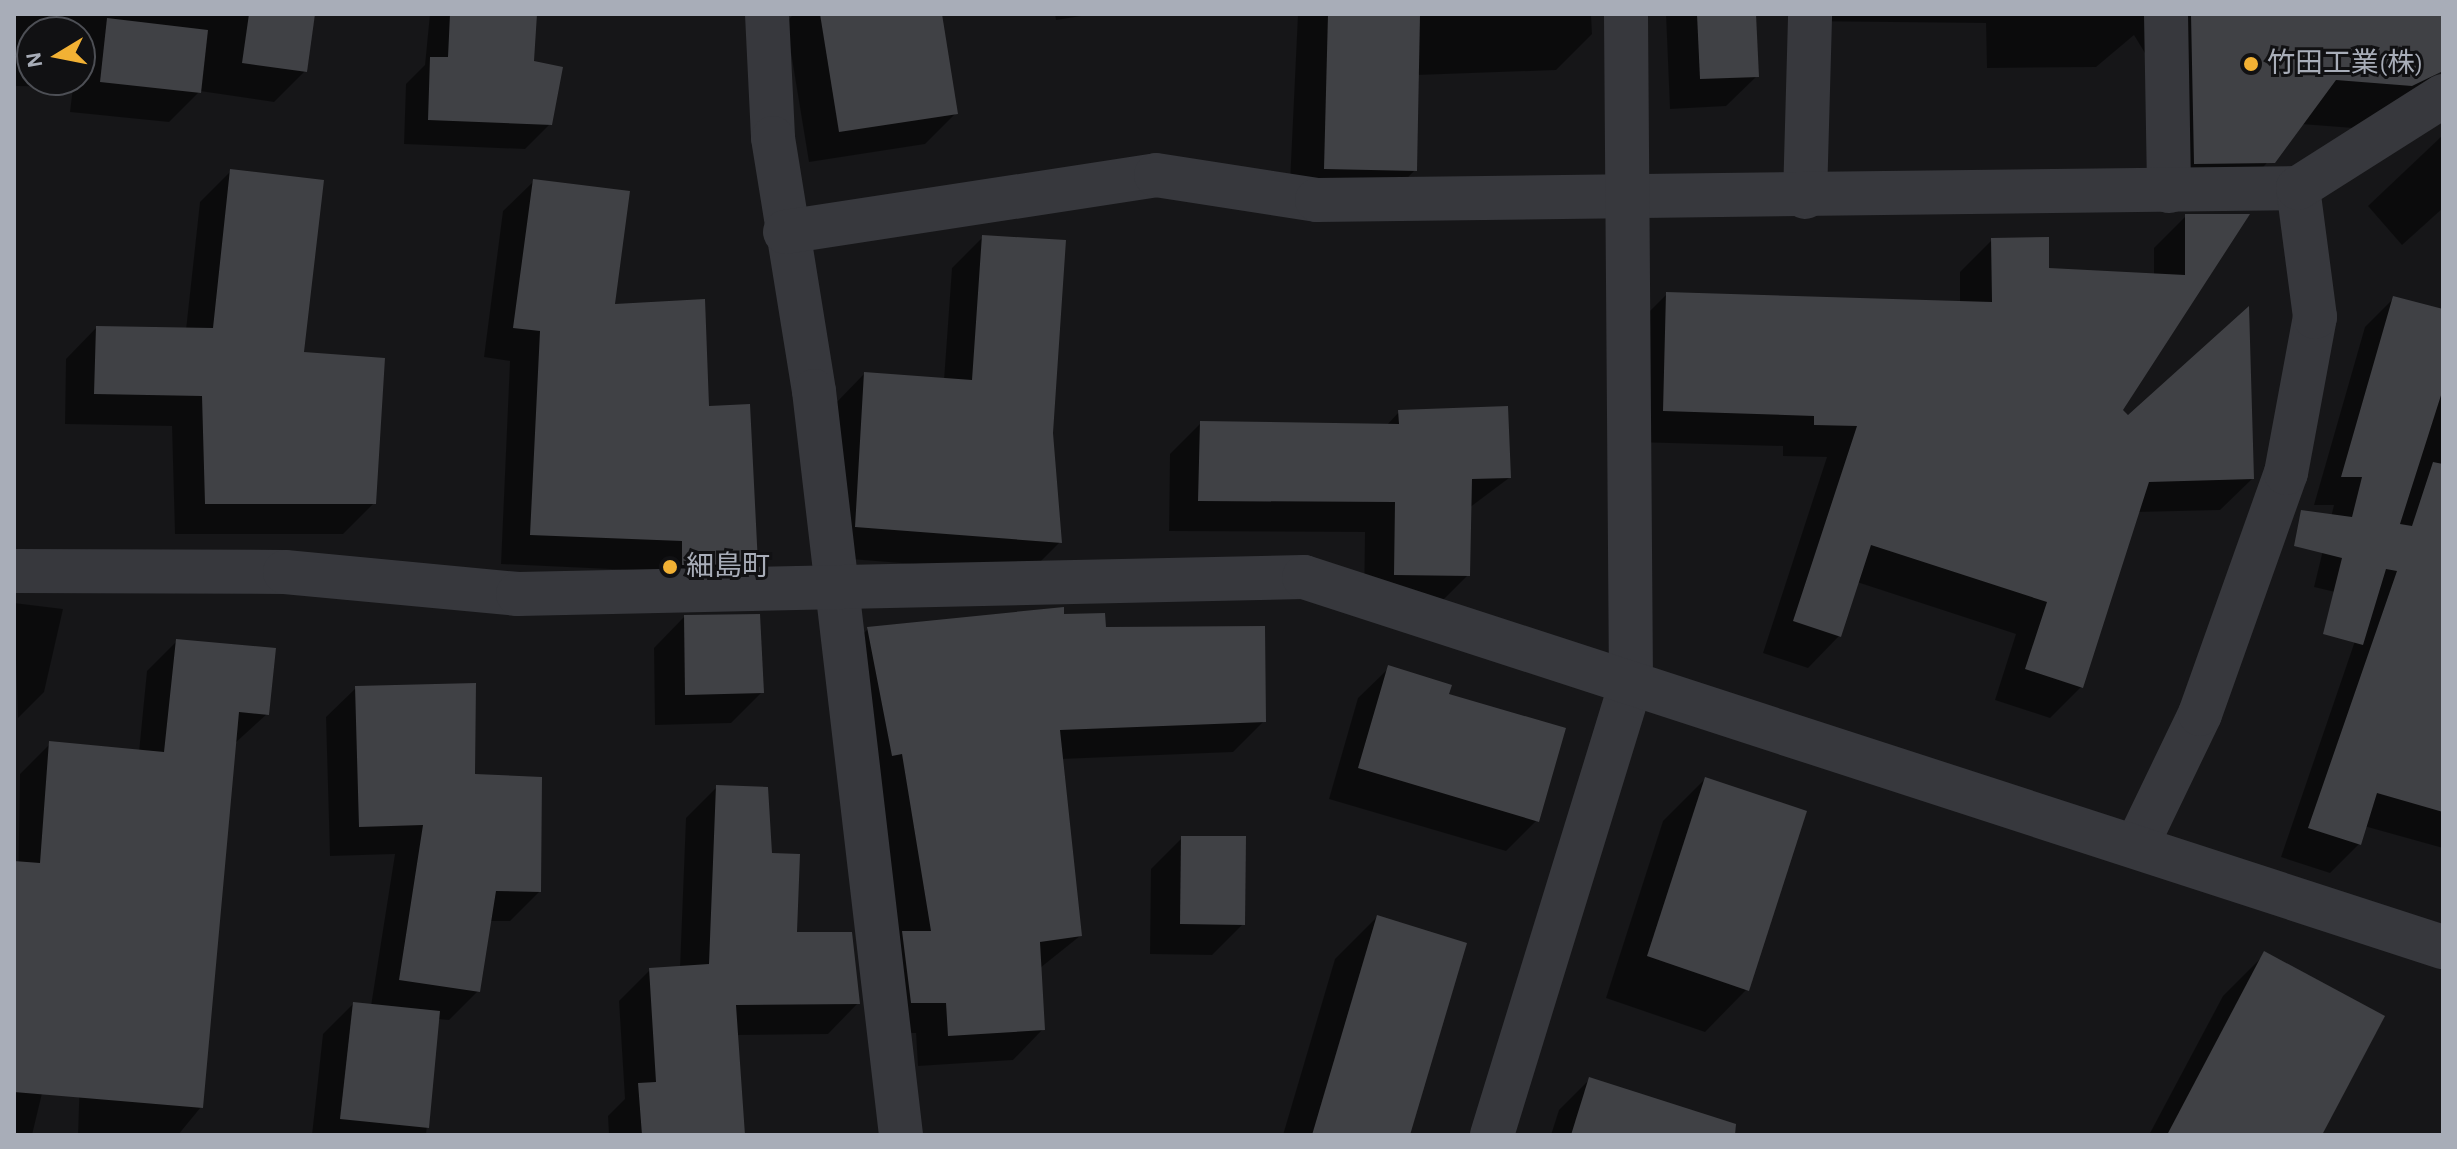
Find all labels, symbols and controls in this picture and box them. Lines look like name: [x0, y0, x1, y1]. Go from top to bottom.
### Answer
north arrow: [16, 16, 96, 96]
place label: 竹田工業(株): [2267, 47, 2424, 81]
text: N: [22, 50, 46, 69]
marker: 竹田工業(株): [2242, 55, 2260, 73]
place label: 細島町: [686, 550, 770, 584]
marker: 細島町: [661, 558, 679, 576]

